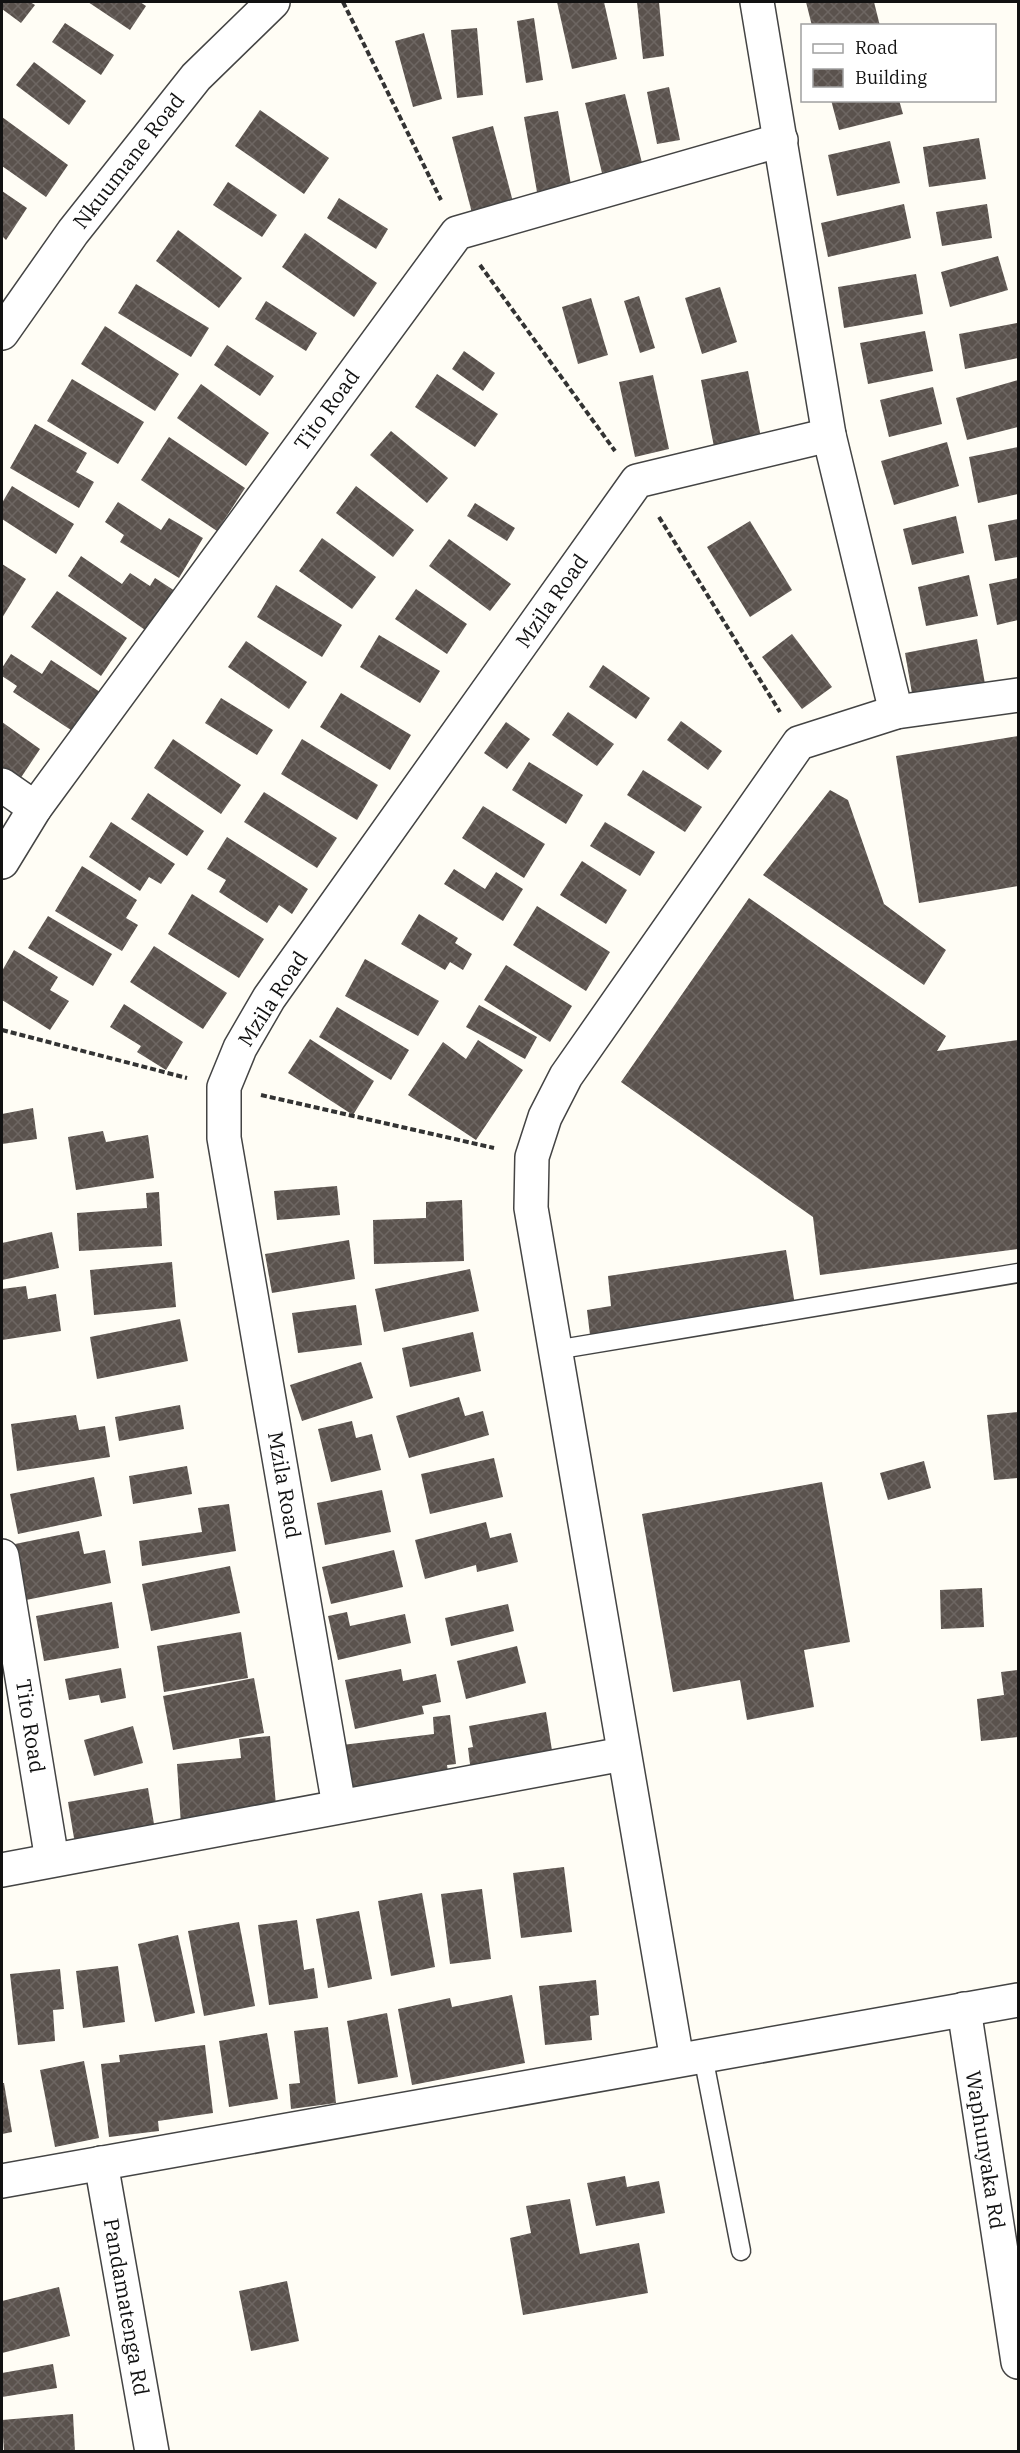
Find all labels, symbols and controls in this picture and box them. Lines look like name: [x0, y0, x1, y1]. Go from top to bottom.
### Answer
legend: [801, 24, 996, 102]
text: Road: [855, 36, 898, 59]
text: Building: [855, 66, 927, 89]
street label: Nkuumane Road: [66, 86, 190, 234]
street label: Tito Road: [287, 363, 365, 456]
street label: Mzila Road: [509, 548, 594, 653]
street label: Mzila Road: [231, 945, 314, 1052]
street label: Mzila Road: [262, 1429, 308, 1541]
street label: Tito Road: [10, 1677, 52, 1775]
street label: Waphunyaka Rd: [960, 2069, 1012, 2231]
street label: Pandamatenga Rd: [98, 2216, 156, 2398]

